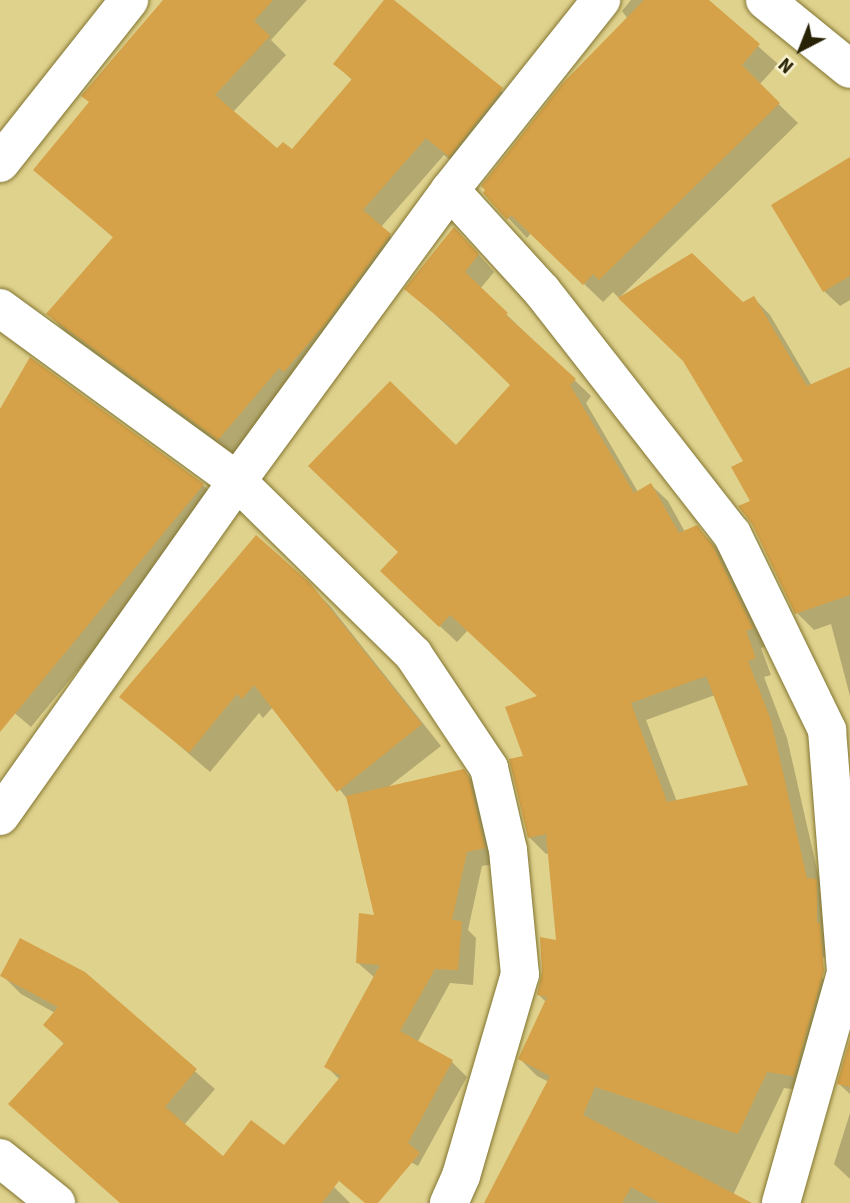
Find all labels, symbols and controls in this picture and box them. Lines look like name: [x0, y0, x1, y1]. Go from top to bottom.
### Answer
north arrow: [766, 14, 836, 84]
text: N: [773, 51, 800, 79]

